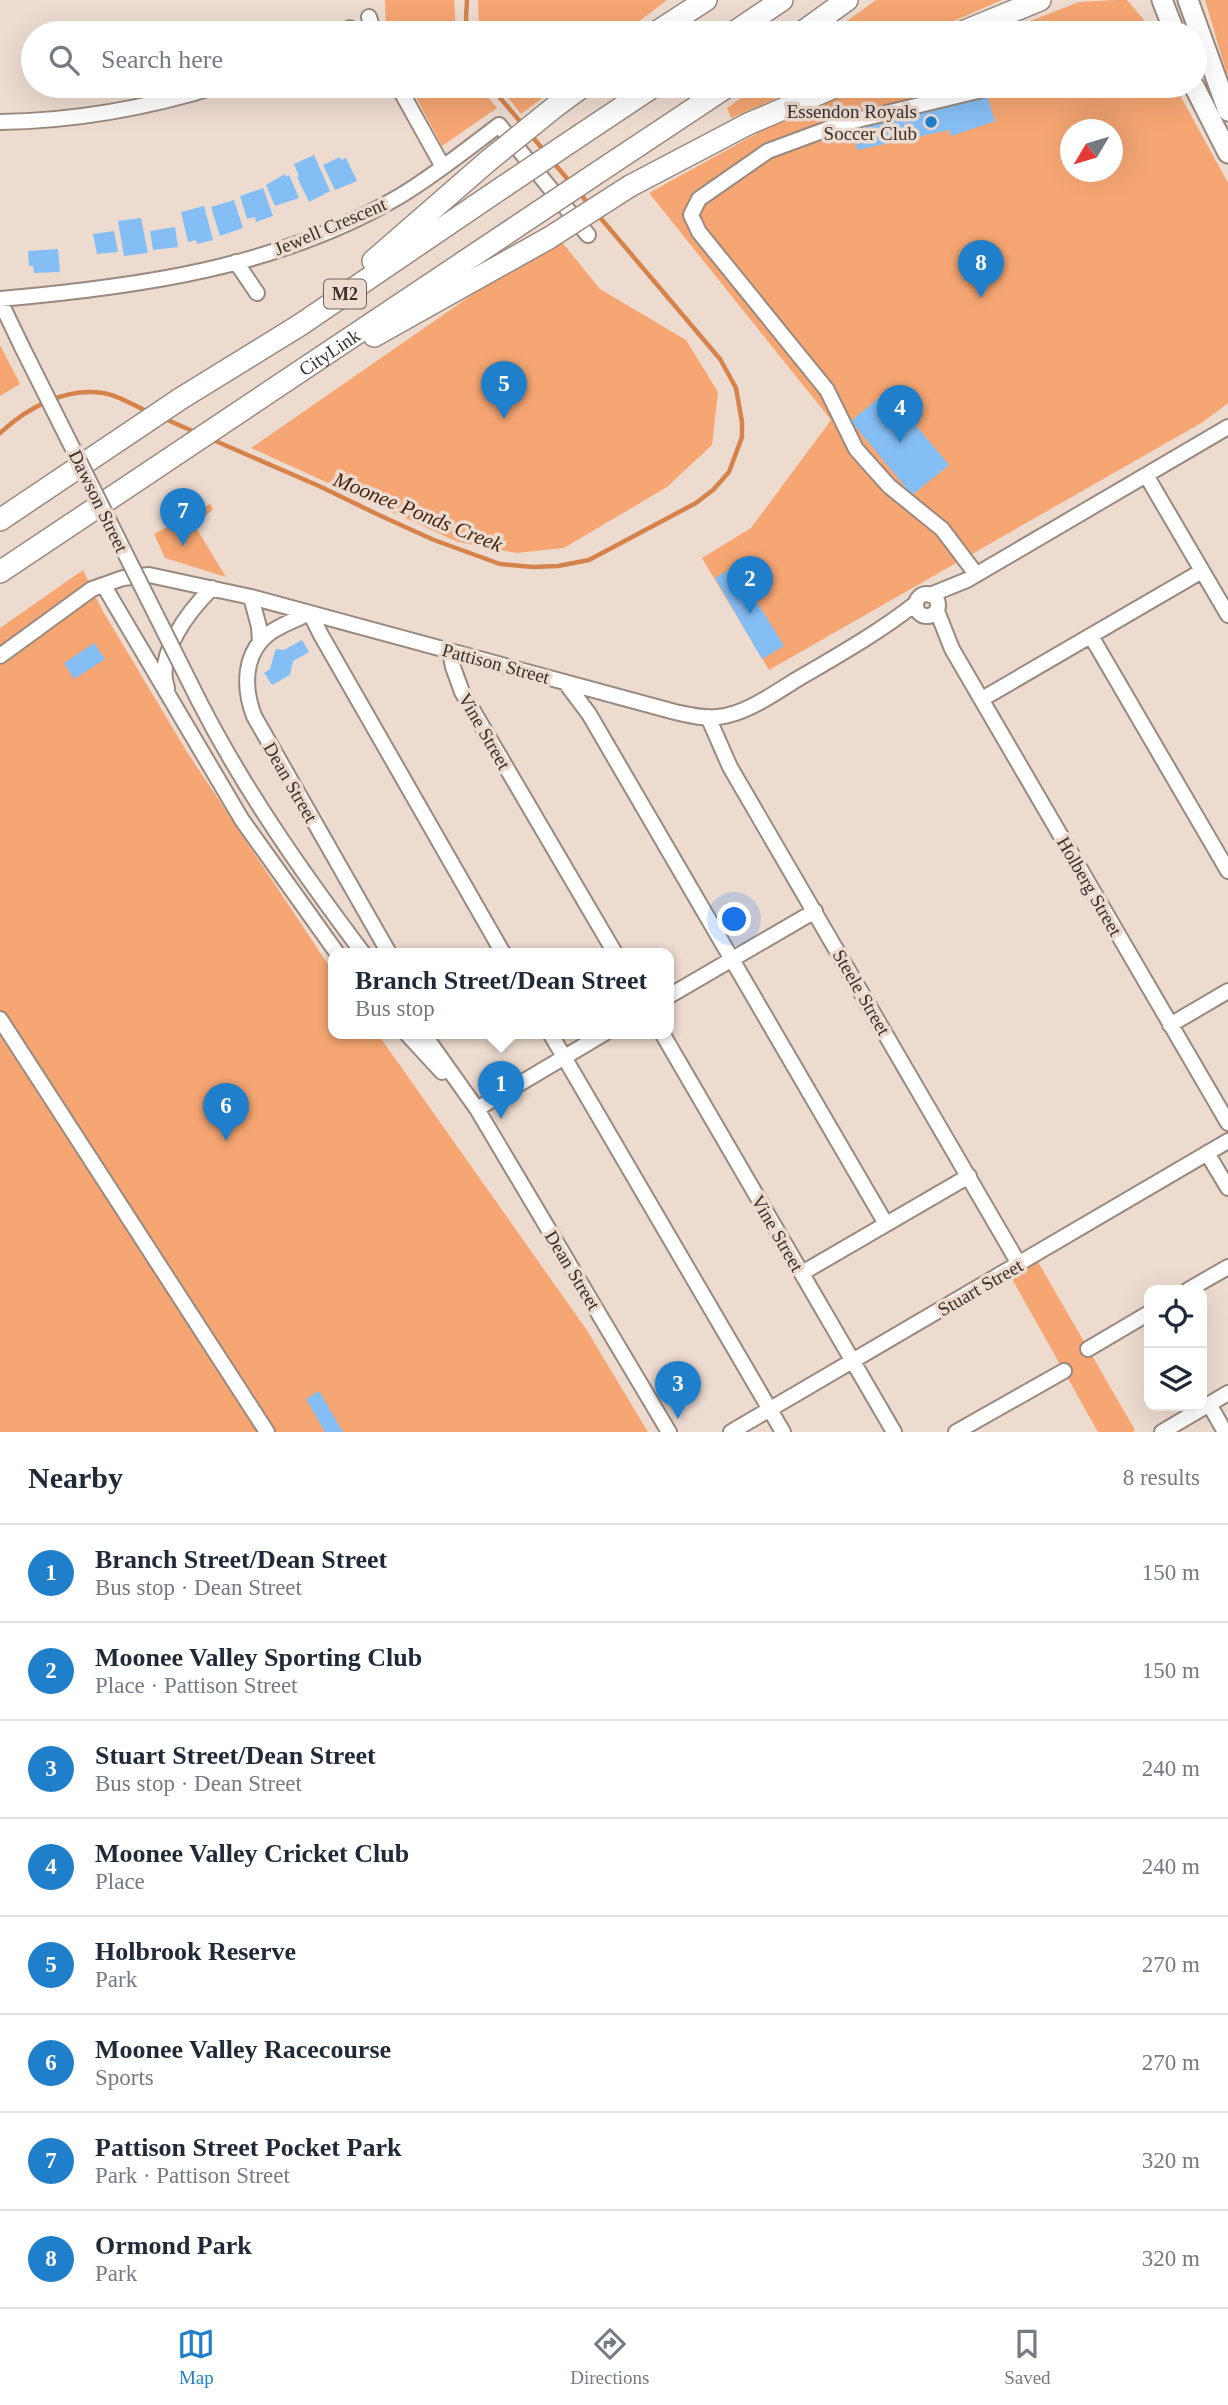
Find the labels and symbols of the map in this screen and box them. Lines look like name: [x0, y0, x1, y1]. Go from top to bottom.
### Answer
place label: Essendon Royals Soccer Club: [787, 101, 917, 144]
marker: Essendon Royals Soccer Club: [923, 114, 939, 130]
north arrow: [1060, 119, 1123, 182]
street label: Jewell Crescent: [271, 193, 390, 260]
pin: 8: [958, 240, 1004, 298]
road number: M2: [324, 280, 366, 308]
street label: CityLink: [295, 324, 364, 380]
pin: 5: [481, 361, 527, 419]
pin: 4: [877, 385, 923, 443]
street label: Dawson Street: [65, 447, 133, 557]
water label: Moonee Ponds Creek: [329, 467, 507, 557]
pin: 7: [160, 488, 206, 546]
pin: 2: [727, 556, 773, 614]
street label: Pattison Street: [440, 639, 553, 688]
street label: Vine Street: [454, 689, 515, 774]
street label: Dean Street: [259, 738, 322, 827]
street label: Holberg Street: [1053, 833, 1127, 940]
your location: [717, 902, 751, 936]
street label: Steele Street: [829, 946, 895, 1039]
pin: 1: [478, 1061, 524, 1119]
pin: 6: [203, 1083, 249, 1141]
street label: Vine Street: [747, 1191, 808, 1276]
street label: Dean Street: [541, 1227, 605, 1314]
street label: Stuart Street: [934, 1254, 1027, 1320]
pin: 3: [655, 1361, 701, 1419]

